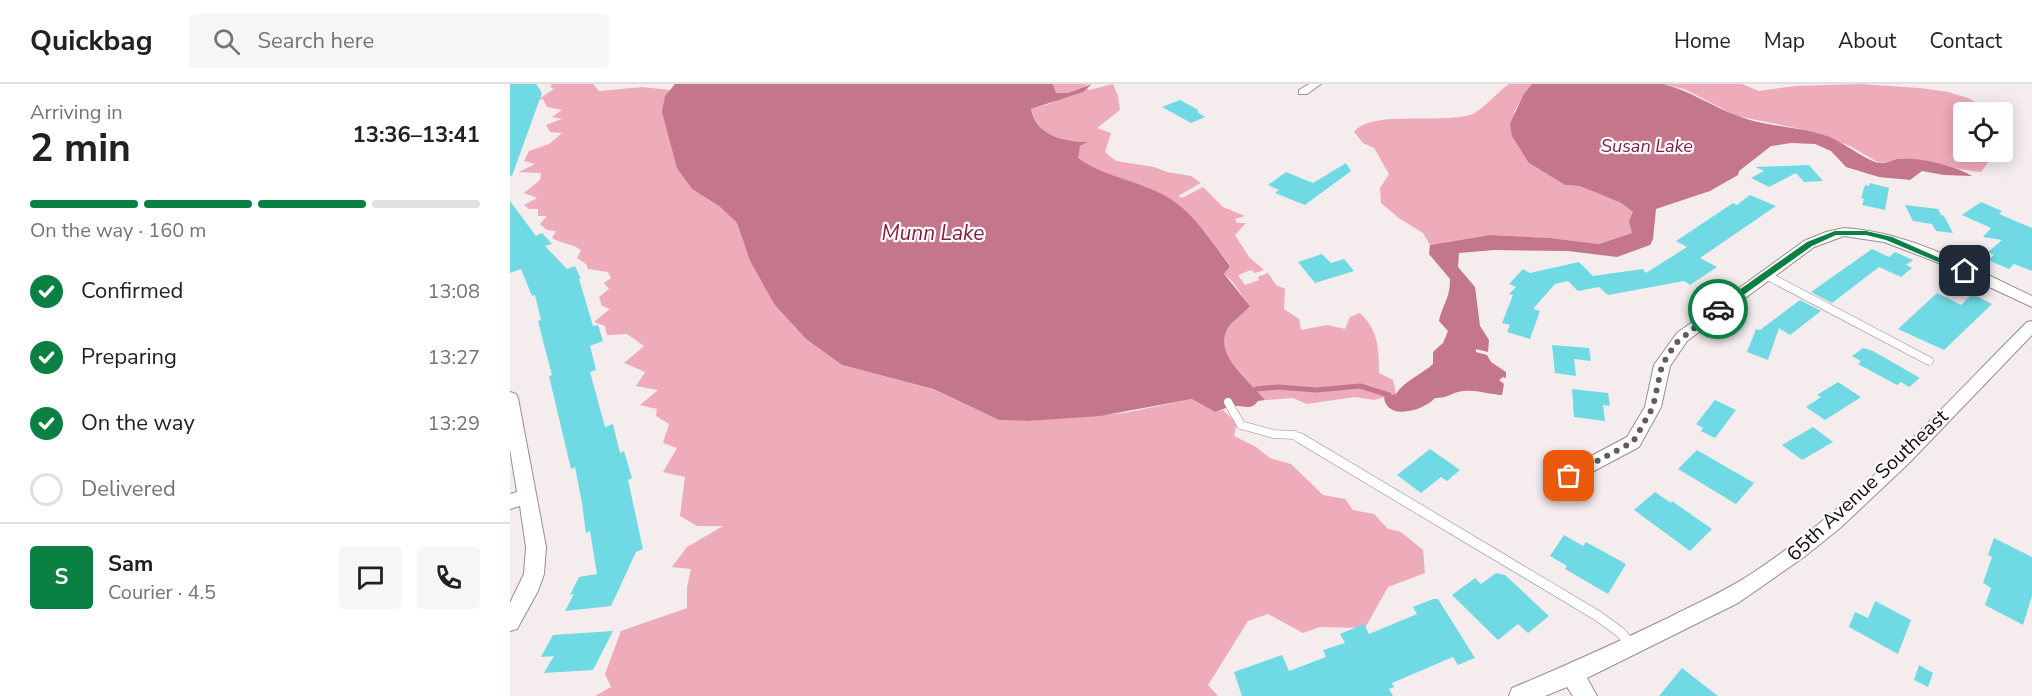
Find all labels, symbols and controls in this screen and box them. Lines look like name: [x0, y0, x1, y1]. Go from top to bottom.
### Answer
search box: [189, 14, 609, 68]
text: Quickbag: [30, 22, 153, 60]
icon: search: [210, 25, 243, 58]
text: Search here: [258, 26, 374, 56]
text: Home: [1674, 27, 1731, 55]
text: Map: [1764, 27, 1805, 55]
text: About: [1838, 27, 1896, 55]
text: Contact: [1929, 27, 2002, 55]
text: Arriving in: [30, 99, 123, 126]
map controls: [1953, 102, 2013, 162]
button: locate: [1953, 102, 2013, 162]
text: 13:36–13:41: [352, 120, 480, 150]
text: 2 min: [30, 122, 131, 175]
water label: Susan Lake: [1601, 134, 1693, 158]
text: On the way · 160 m: [30, 217, 206, 244]
water label: Munn Lake: [882, 219, 984, 247]
pin: [1939, 245, 1990, 296]
icon: home: [1948, 254, 1981, 287]
icon: check: [30, 275, 63, 308]
text: Confirmed: [81, 276, 183, 306]
text: 13:08: [427, 278, 480, 305]
courier: [1688, 279, 1748, 339]
icon: car: [1702, 293, 1735, 326]
icon: check: [30, 341, 63, 374]
text: Preparing: [81, 342, 177, 372]
text: 13:27: [427, 344, 480, 371]
street label: 65th Avenue Southeast: [1781, 403, 1955, 567]
icon: check: [30, 407, 63, 440]
text: On the way: [81, 408, 195, 438]
text: 13:29: [427, 410, 480, 437]
pin: [1543, 450, 1594, 501]
icon: bag: [1552, 459, 1585, 492]
text: Delivered: [81, 474, 176, 504]
button: chat: [339, 546, 402, 609]
button: phone: [417, 546, 480, 609]
text: Sam: [108, 549, 153, 579]
text: S: [55, 562, 68, 592]
text: Courier · 4.5: [108, 579, 216, 606]

